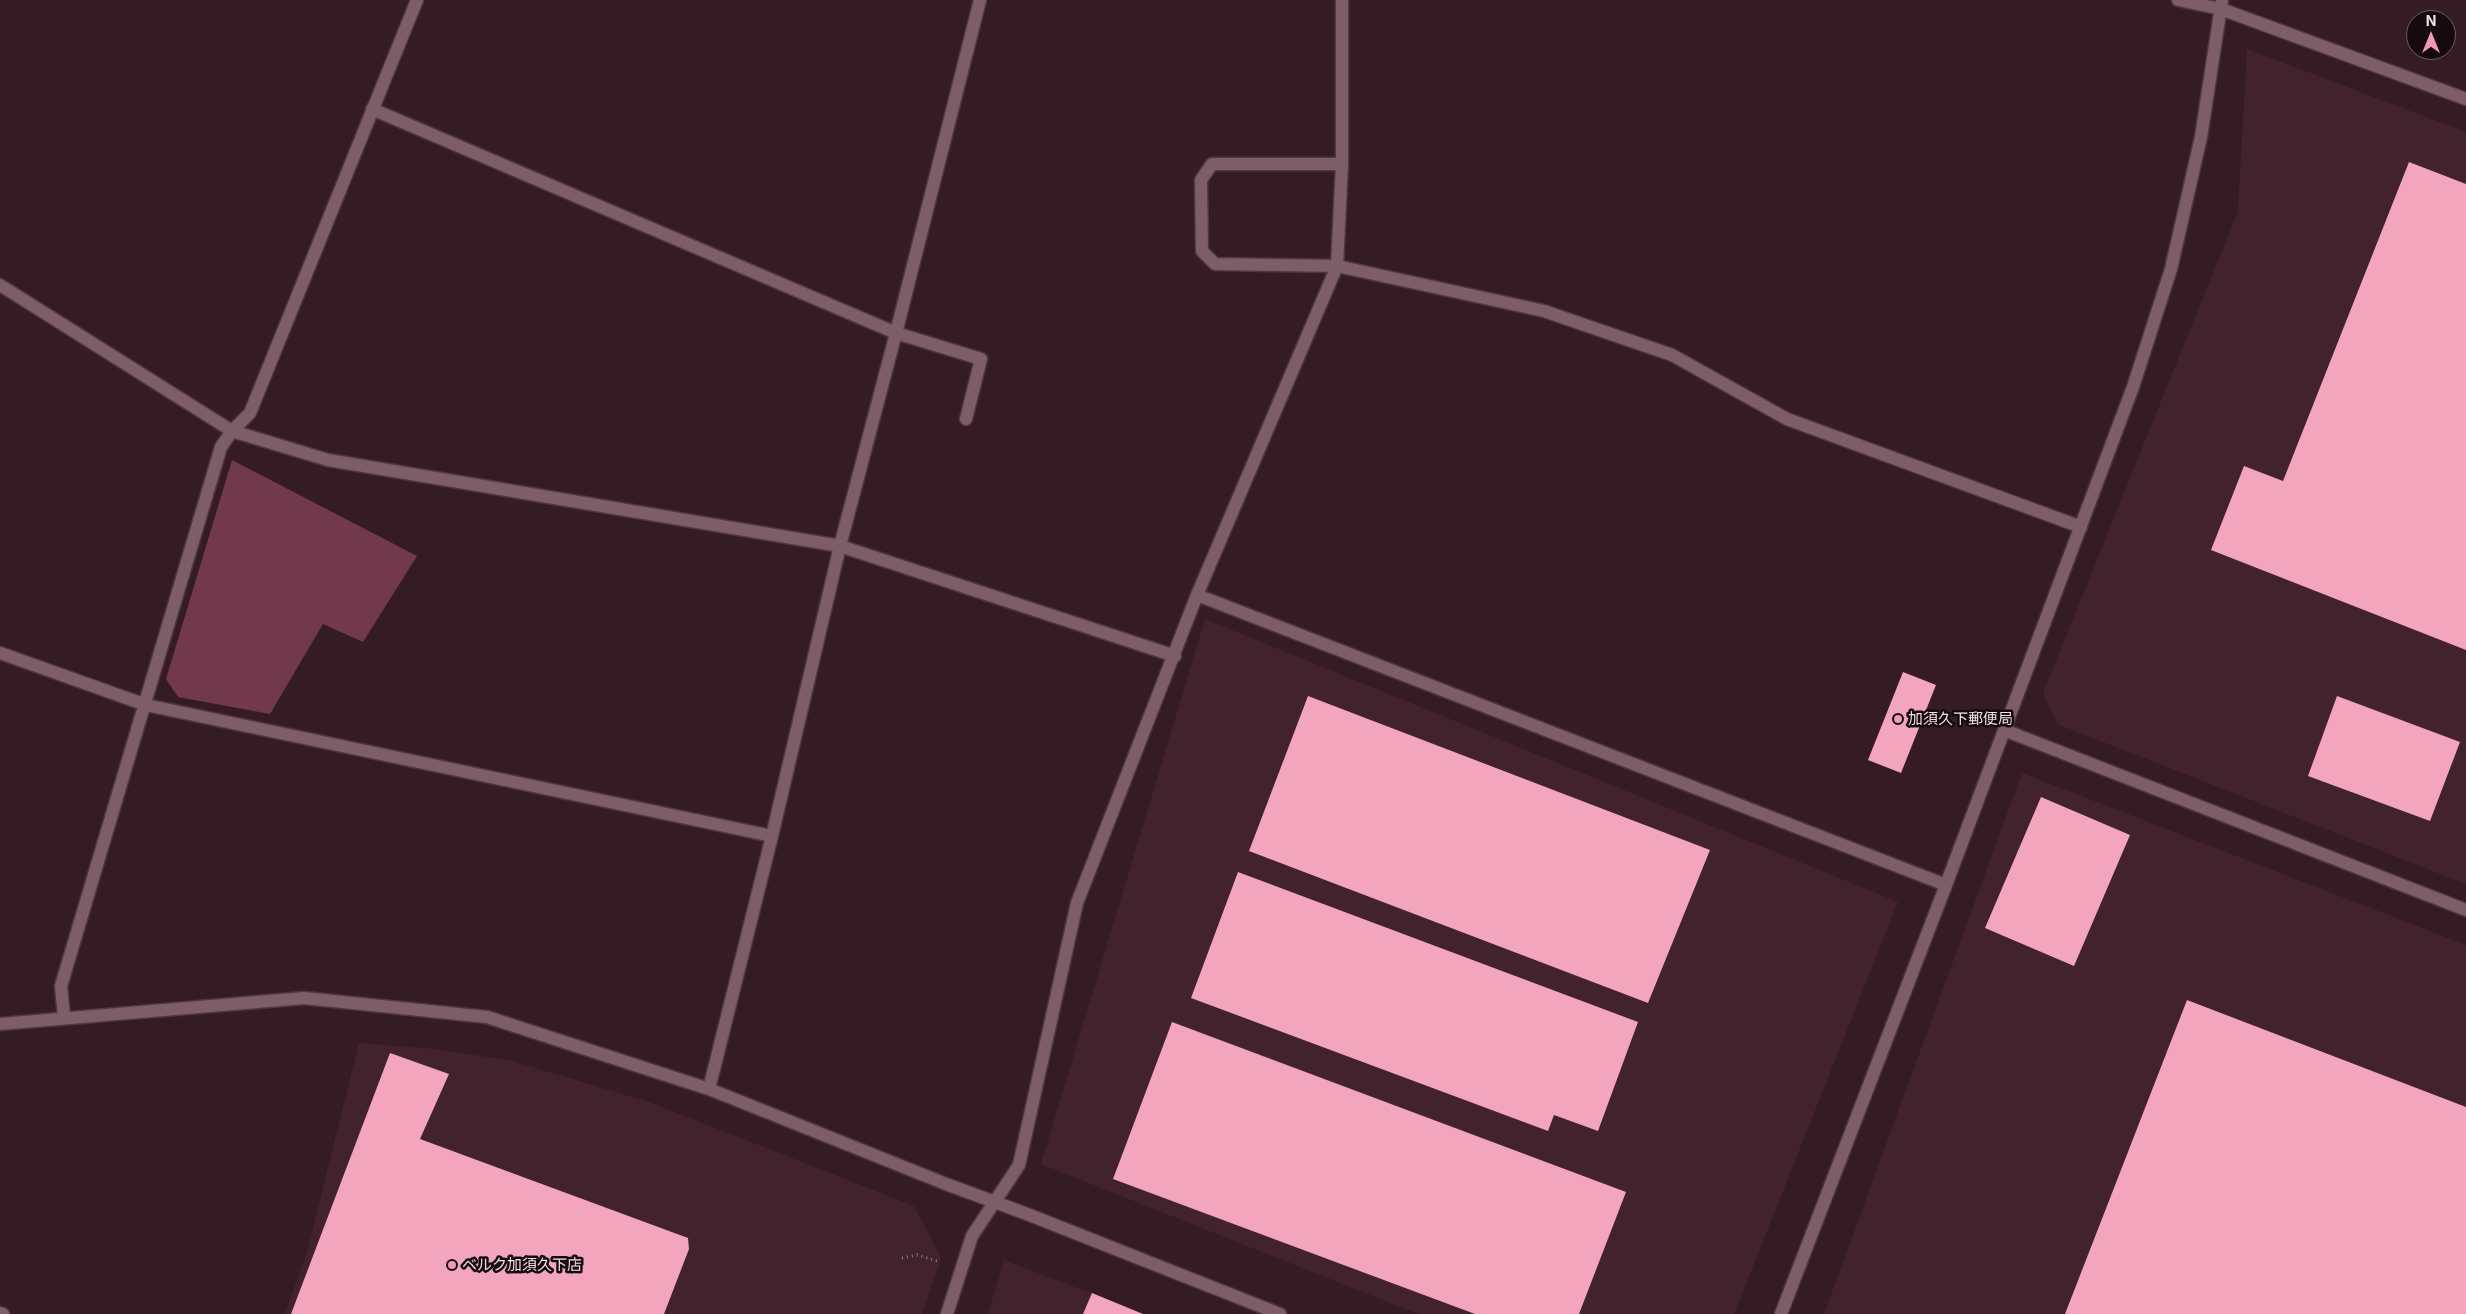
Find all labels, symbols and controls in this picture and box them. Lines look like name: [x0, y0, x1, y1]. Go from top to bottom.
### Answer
north arrow: [2406, 10, 2456, 60]
text: N: [2426, 12, 2436, 29]
place label: 加須久下郵便局: [1908, 710, 2013, 728]
marker: 加須久下郵便局: [1892, 713, 1904, 725]
place label: ベルク加須久下店: [462, 1256, 582, 1274]
marker: ベルク加須久下店: [446, 1259, 458, 1271]

